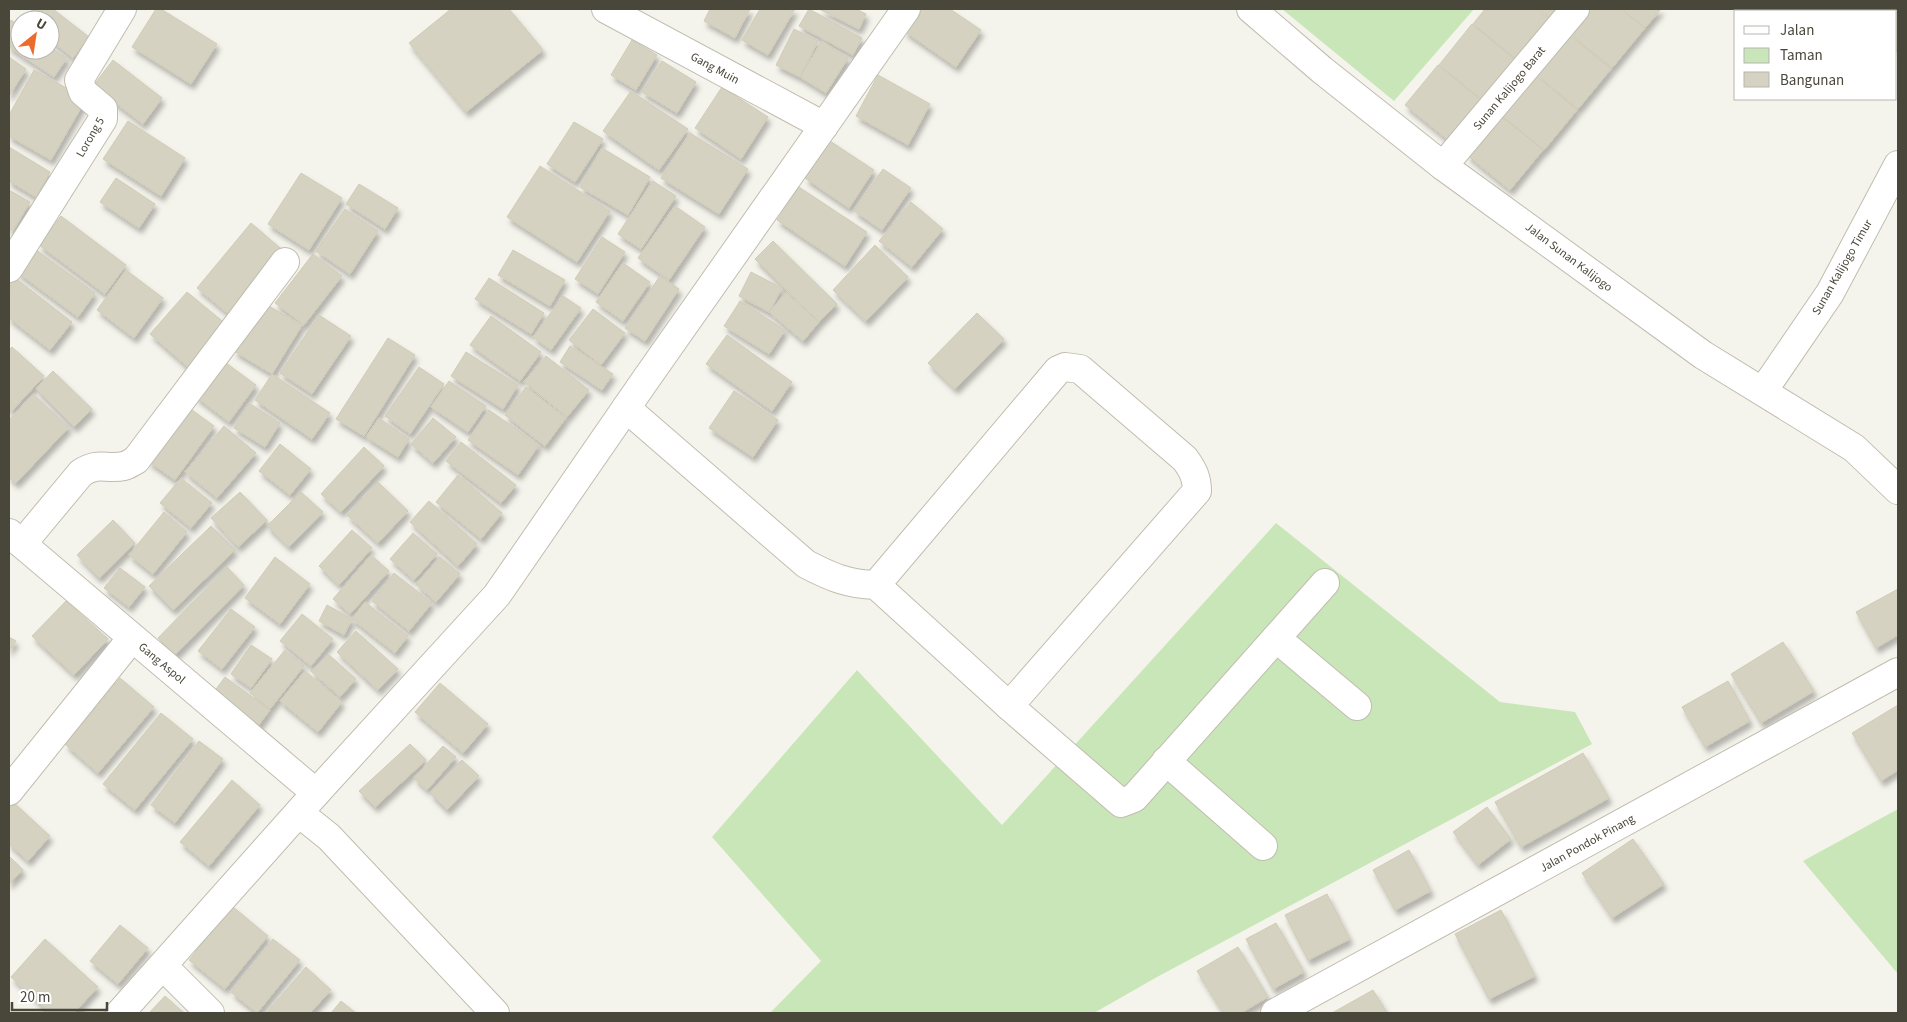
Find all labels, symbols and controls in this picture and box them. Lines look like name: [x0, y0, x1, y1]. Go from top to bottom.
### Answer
north arrow: [10, 10, 60, 60]
legend: [1734, 10, 1897, 100]
text: U: [32, 14, 50, 36]
text: Jalan: [1780, 20, 1814, 41]
street label: Sunan Kalijogo Barat: [1469, 43, 1550, 134]
text: Taman: [1780, 45, 1823, 66]
street label: Gang Muin: [687, 48, 742, 88]
text: Bangunan: [1780, 70, 1844, 91]
street label: Lorong 5: [72, 114, 109, 160]
street label: Sunan Kalijogo Timur: [1808, 216, 1877, 318]
street label: Jalan Sunan Kalijogo: [1522, 219, 1616, 296]
street label: Gang Aspol: [135, 639, 189, 688]
street label: Jalan Pondok Pinang: [1537, 810, 1638, 877]
scale bar: [12, 980, 108, 1012]
text: 20 m: [20, 987, 50, 1008]

